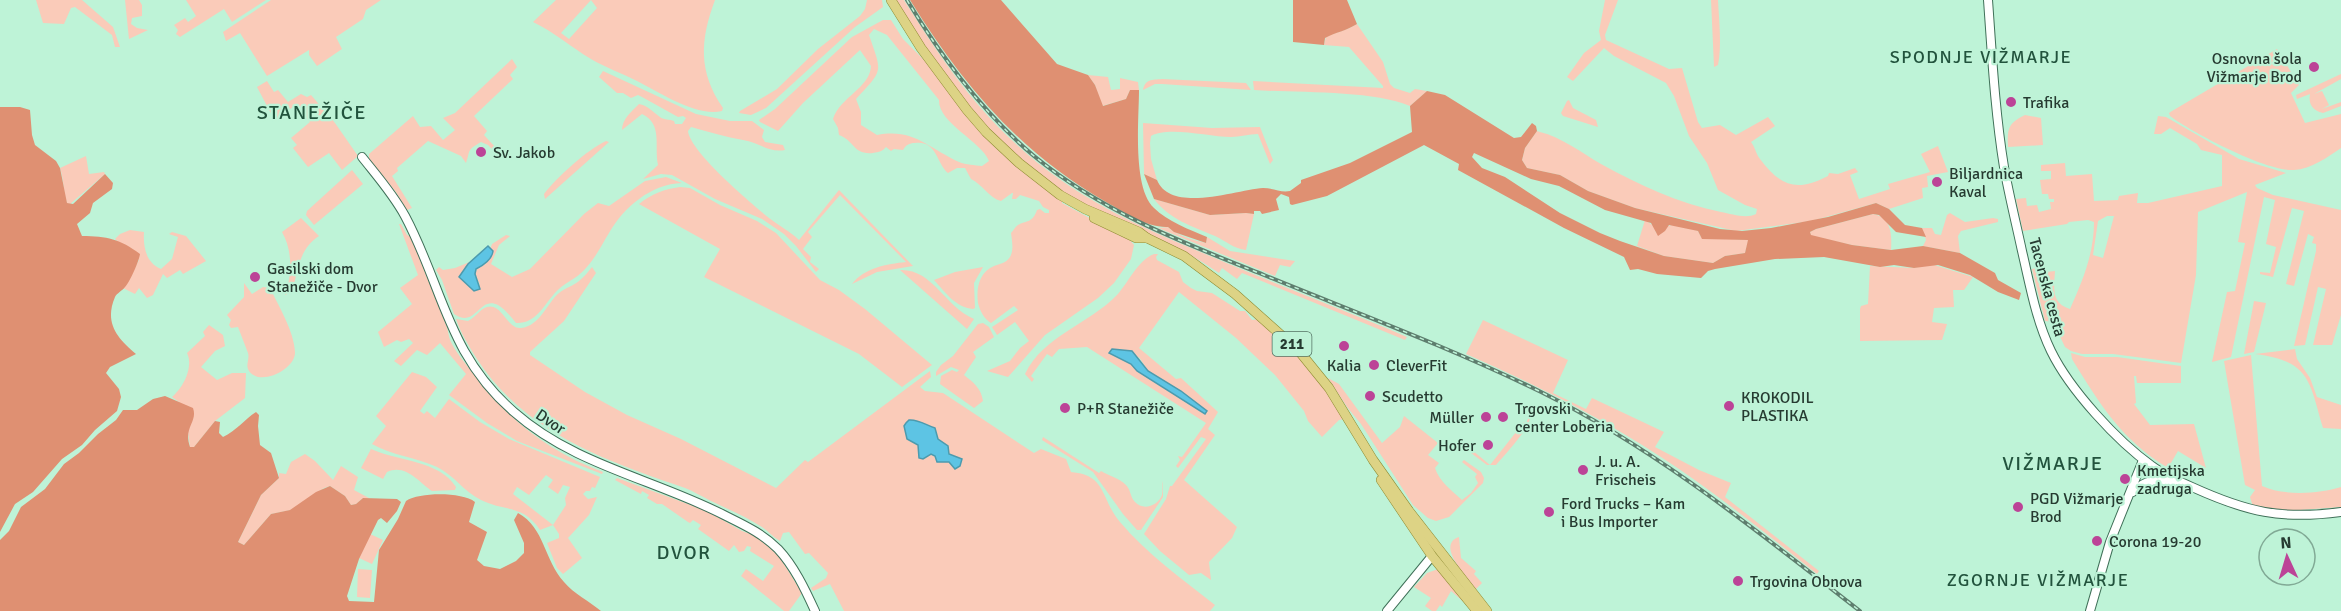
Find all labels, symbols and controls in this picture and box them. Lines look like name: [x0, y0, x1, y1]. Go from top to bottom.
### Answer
district label: SPODNJE VIŽMARJE: [1890, 46, 2072, 68]
place label: Osnovna šola Vižmarje Brod: [2206, 49, 2302, 87]
marker: Osnovna šola Vižmarje Brod: [2307, 60, 2321, 74]
place label: Trafika: [2023, 93, 2069, 113]
marker: Trafika: [2004, 95, 2018, 109]
district label: STANEŽIČE: [257, 100, 367, 125]
place label: Sv. Jakob: [493, 143, 555, 163]
marker: Sv. Jakob: [474, 145, 488, 159]
place label: Biljardnica Kaval: [1949, 164, 2023, 202]
marker: Biljardnica Kaval: [1930, 175, 1944, 189]
street label: Tacenska cesta: [2024, 236, 2070, 339]
place label: Gasilski dom Stanežiče - Dvor: [267, 259, 378, 297]
marker: Gasilski dom Stanežiče - Dvor: [248, 270, 262, 284]
road number: 211: [1272, 332, 1312, 356]
marker: Kalia: [1337, 339, 1351, 353]
place label: Kalia: [1327, 356, 1361, 376]
place label: CleverFit: [1386, 356, 1448, 376]
marker: CleverFit: [1367, 358, 1381, 372]
place label: Scudetto: [1382, 387, 1443, 407]
place label: KROKODIL PLASTIKA: [1741, 388, 1814, 426]
marker: Scudetto: [1363, 389, 1377, 403]
place label: P+R Stanežiče: [1077, 399, 1174, 419]
place label: Trgovski center Loberia: [1515, 399, 1613, 437]
marker: KROKODIL PLASTIKA: [1722, 399, 1736, 413]
marker: P+R Stanežiče: [1058, 401, 1072, 415]
street label: Dvor: [532, 405, 569, 439]
place label: Müller: [1429, 408, 1474, 428]
marker: Müller: [1479, 410, 1493, 424]
marker: Trgovski center Loberia: [1496, 410, 1510, 424]
place label: Hofer: [1438, 436, 1476, 456]
marker: Hofer: [1481, 438, 1495, 452]
district label: VIŽMARJE: [2002, 451, 2104, 476]
place label: J. u. A. Frischeis: [1595, 452, 1656, 490]
place label: Kmetijska zadruga: [2137, 461, 2205, 499]
marker: J. u. A. Frischeis: [1576, 463, 1590, 477]
marker: Kmetijska zadruga: [2118, 472, 2132, 486]
place label: PGD Vižmarje Brod: [2030, 489, 2123, 527]
place label: Ford Trucks – Kam i Bus Importer: [1561, 494, 1685, 532]
marker: PGD Vižmarje Brod: [2011, 500, 2025, 514]
marker: Ford Trucks – Kam i Bus Importer: [1542, 505, 1556, 519]
north arrow: [2257, 527, 2317, 587]
place label: Corona 19-20: [2109, 532, 2201, 552]
text: N: [2280, 533, 2292, 553]
marker: Corona 19-20: [2090, 534, 2104, 548]
district label: DVOR: [656, 540, 712, 565]
district label: ZGORNJE VIŽMARJE: [1947, 569, 2129, 591]
place label: Trgovina Obnova: [1750, 572, 1862, 592]
marker: Trgovina Obnova: [1731, 574, 1745, 588]

